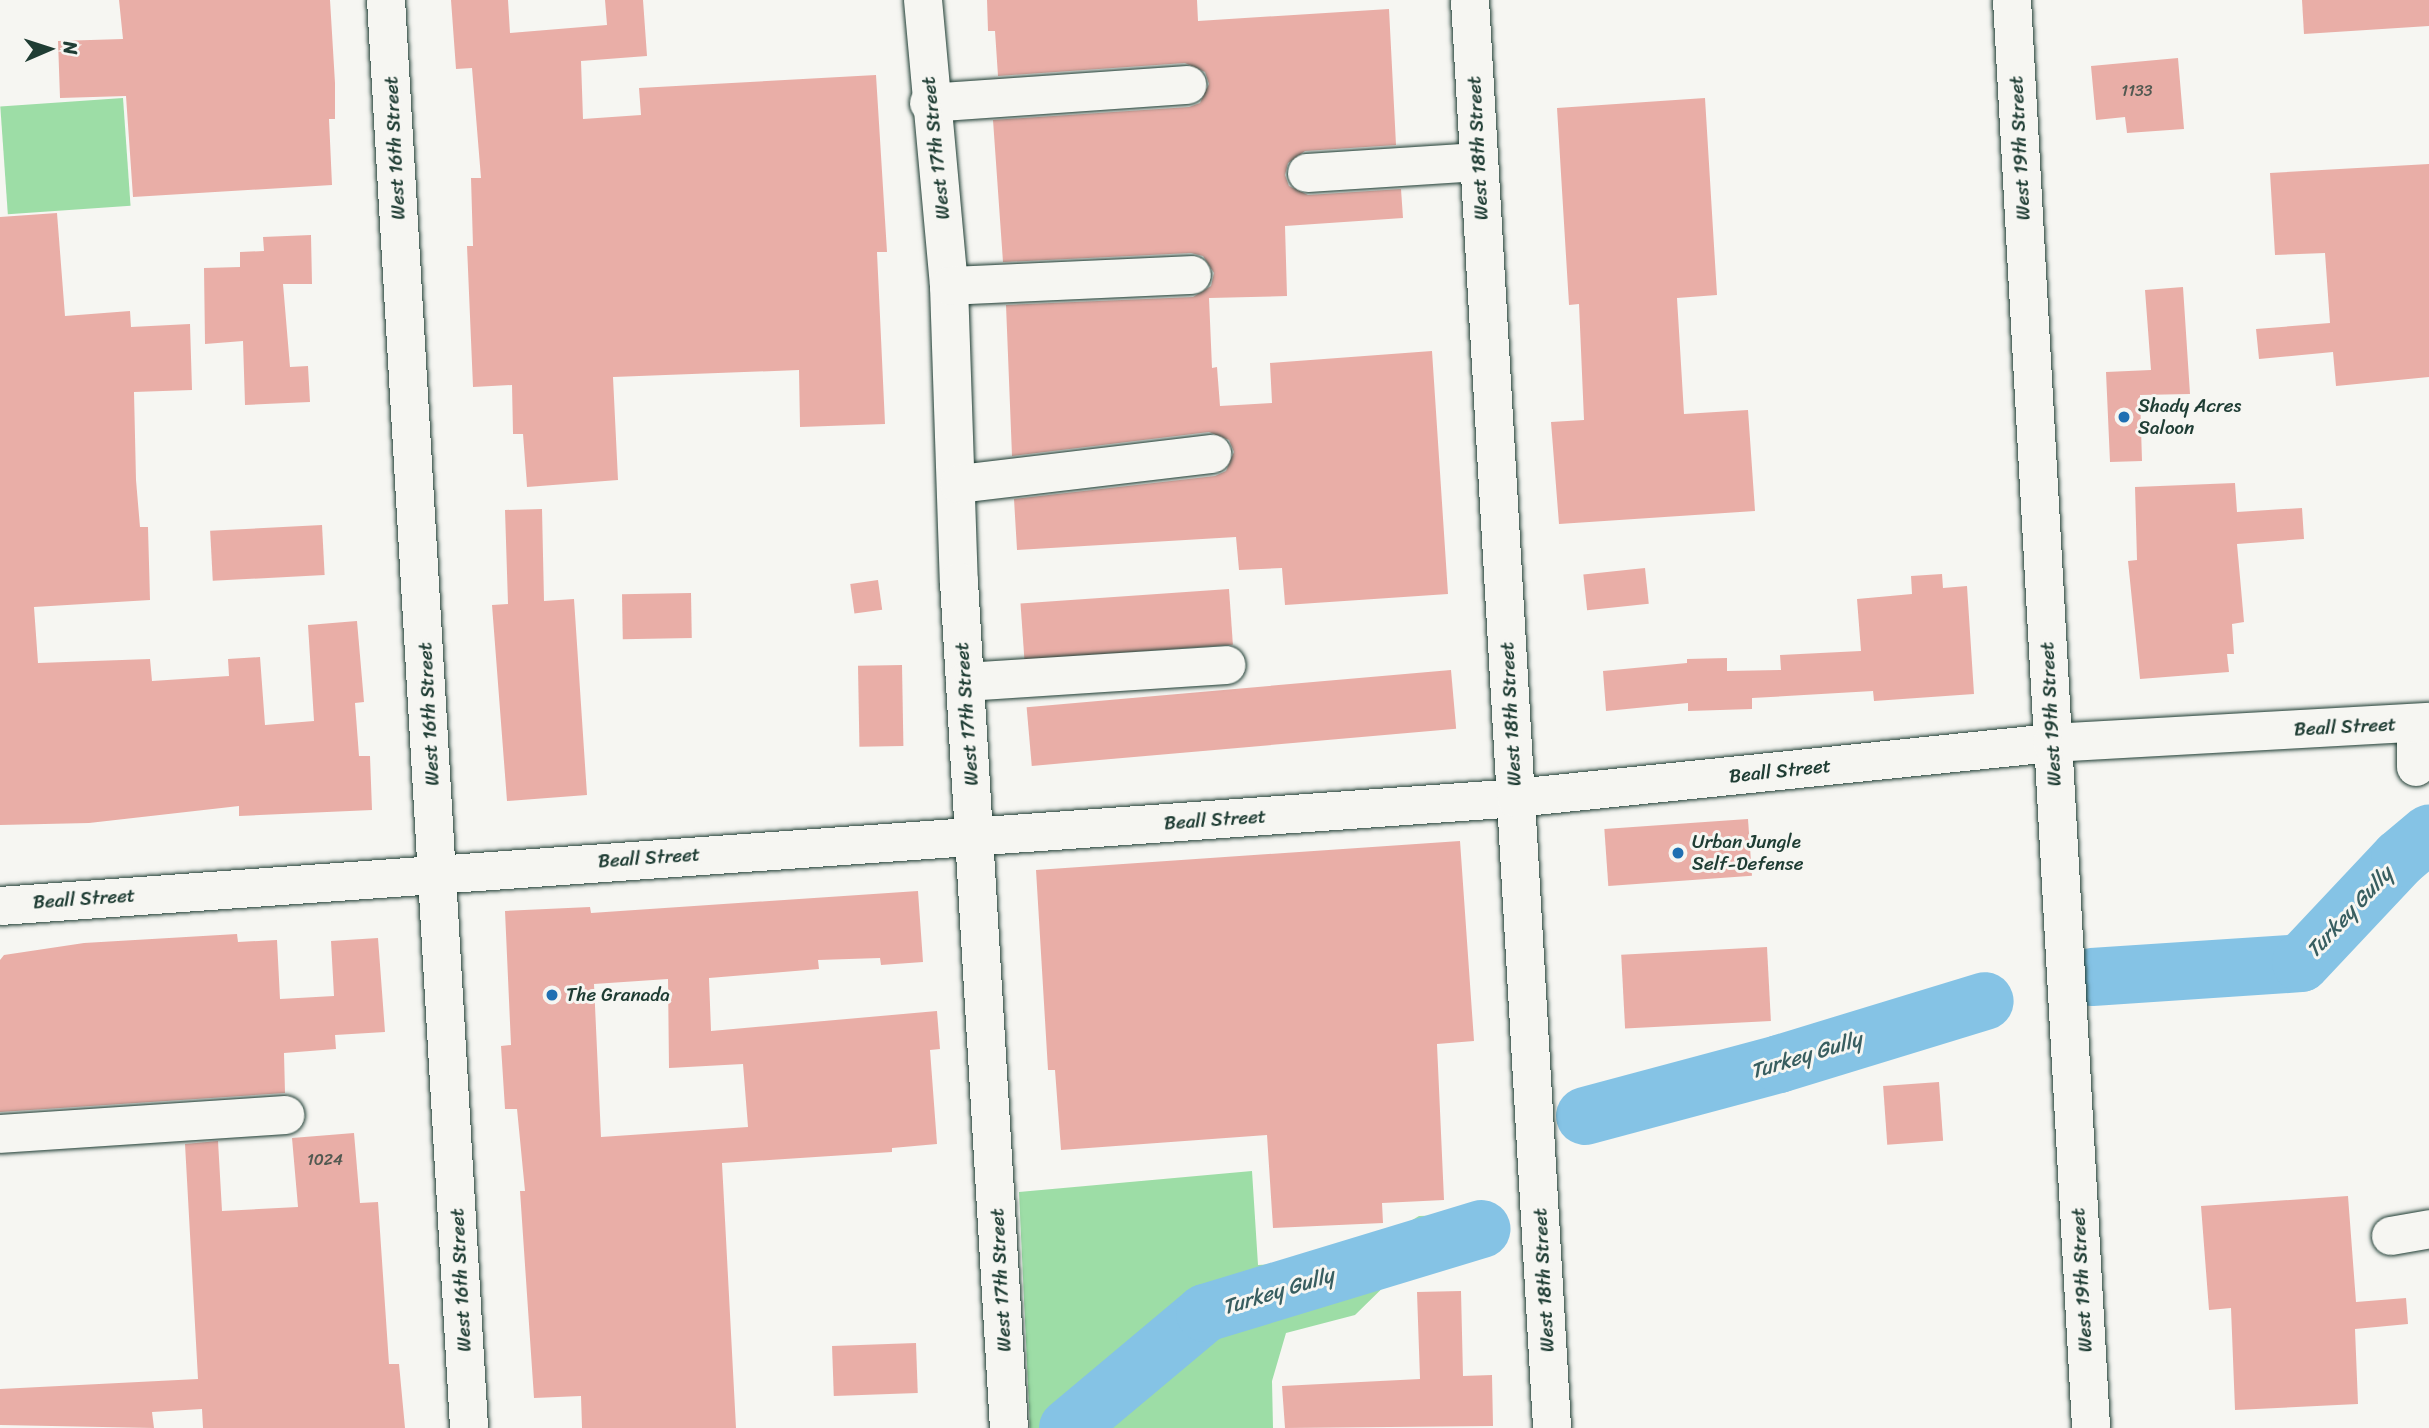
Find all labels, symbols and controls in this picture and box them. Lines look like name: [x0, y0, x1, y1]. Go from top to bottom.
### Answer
north arrow: [14, 14, 84, 84]
text: N: [54, 40, 87, 55]
street label: West 17th Street: [917, 75, 955, 221]
street label: West 18th Street: [1463, 75, 1493, 221]
street label: West 19th Street: [2005, 75, 2035, 221]
street label: West 16th Street: [380, 76, 410, 220]
house number: 1133: [2121, 81, 2153, 101]
place label: Shady Acres Saloon: [2138, 395, 2241, 439]
marker: Shady Acres Saloon: [2116, 409, 2132, 425]
street label: West 17th Street: [951, 641, 983, 787]
street label: West 18th Street: [1496, 641, 1526, 787]
street label: West 19th Street: [2036, 641, 2066, 787]
street label: West 16th Street: [414, 642, 444, 786]
street label: Beall Street: [2293, 713, 2397, 741]
street label: Beall Street: [1728, 754, 1832, 788]
street label: Beall Street: [1163, 805, 1267, 835]
place label: Urban Jungle Self-Defense: [1692, 831, 1803, 875]
street label: Beall Street: [597, 843, 701, 873]
marker: Urban Jungle Self-Defense: [1670, 845, 1686, 861]
water label: Turkey Gully: [2301, 861, 2397, 963]
street label: Beall Street: [32, 884, 136, 914]
place label: The Granada: [566, 984, 670, 1006]
marker: The Granada: [544, 987, 560, 1003]
water label: Turkey Gully: [1747, 1026, 1865, 1084]
house number: 1024: [307, 1150, 343, 1170]
street label: West 18th Street: [1529, 1207, 1559, 1353]
street label: West 19th Street: [2067, 1207, 2097, 1353]
street label: West 16th Street: [446, 1208, 476, 1352]
street label: West 17th Street: [986, 1208, 1016, 1352]
water label: Turkey Gully: [1219, 1262, 1337, 1320]

